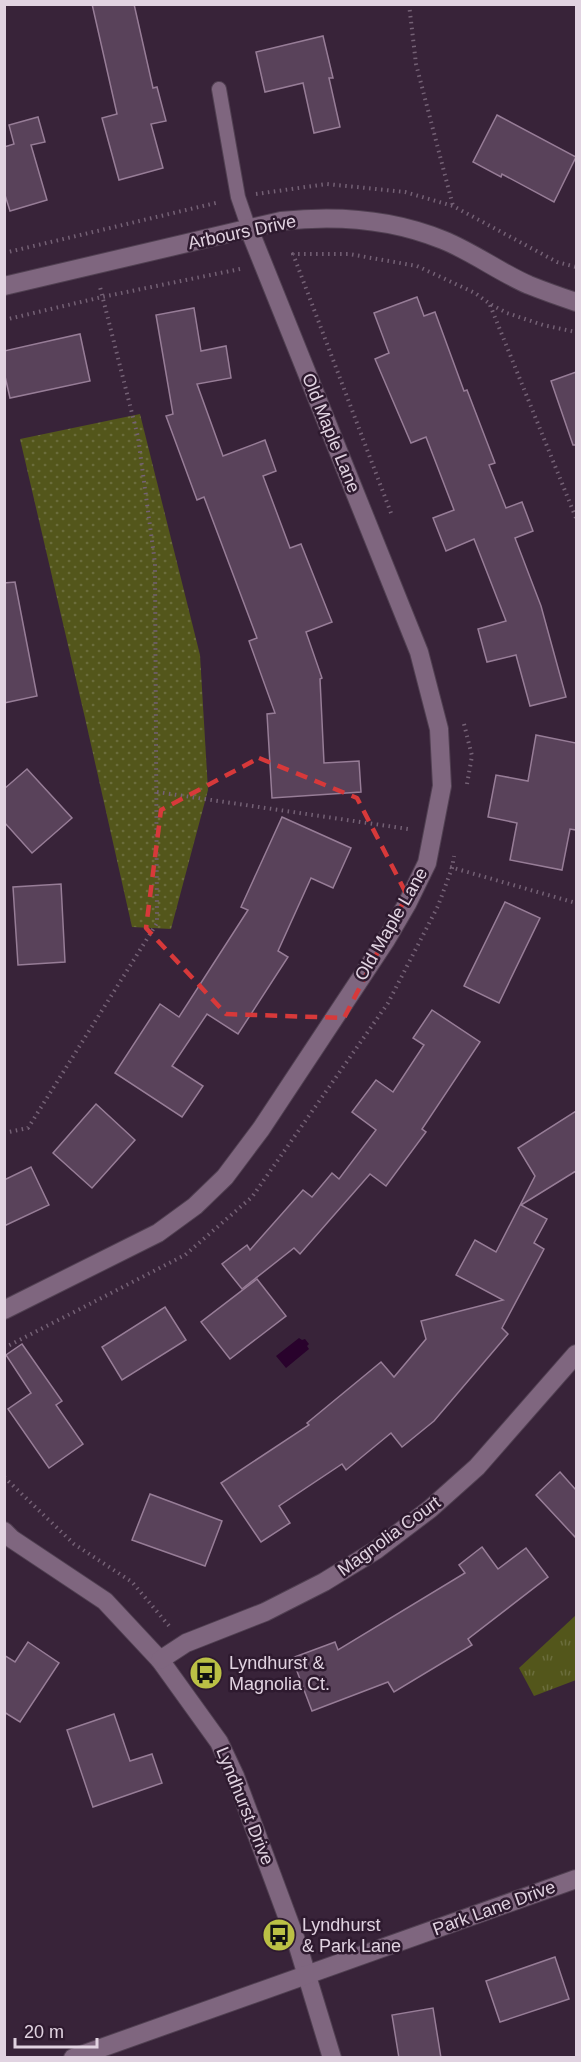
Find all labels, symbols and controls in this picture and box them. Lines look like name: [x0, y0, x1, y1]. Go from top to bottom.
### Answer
street label: Arbours Drive: [186, 211, 298, 253]
street label: Old Maple Lane: [298, 370, 364, 496]
street label: Old Maple Lane: [351, 864, 431, 984]
street label: Magnolia Court: [334, 1492, 444, 1580]
place label: Lyndhurst & Magnolia Ct.: [229, 1653, 330, 1694]
bus stop icon: Lyndhurst & Magnolia Ct.: [188, 1655, 224, 1691]
street label: Lyndhurst Drive: [212, 1744, 278, 1868]
street label: Park Lane Drive: [430, 1877, 558, 1939]
place label: Lyndhurst & Park Lane: [302, 1915, 401, 1956]
bus stop icon: Lyndhurst & Park Lane: [261, 1917, 297, 1953]
scale bar: [15, 2011, 98, 2049]
text: 20 m: [24, 2022, 64, 2042]

